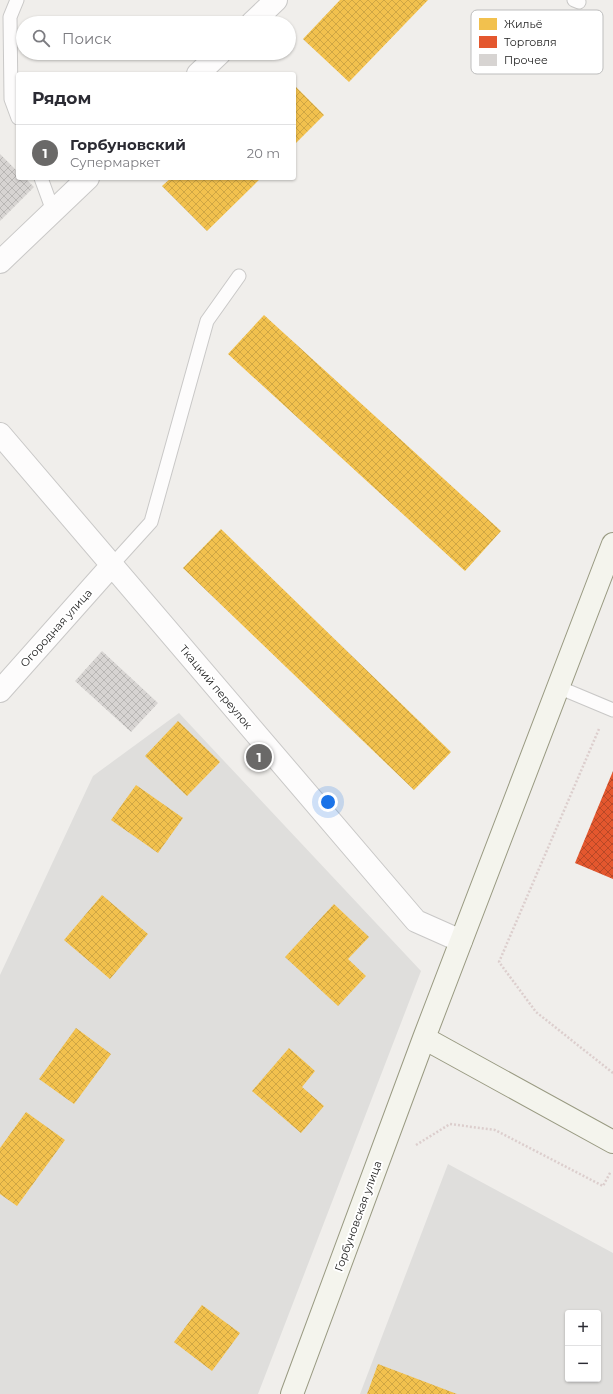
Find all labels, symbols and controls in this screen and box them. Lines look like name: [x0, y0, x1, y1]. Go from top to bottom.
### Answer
legend: [471, 10, 603, 74]
search box: [16, 16, 296, 60]
text: Жильё: [504, 17, 543, 31]
icon: search: [30, 27, 52, 49]
text: Поиск: [62, 29, 111, 48]
text: Торговля: [504, 35, 557, 49]
text: Прочее: [504, 53, 548, 67]
text: Рядом: [32, 88, 91, 108]
text: Горбуновский: [70, 135, 186, 154]
text: 1: [42, 145, 48, 161]
text: 20 m: [247, 145, 280, 161]
text: Супермаркет: [70, 154, 160, 170]
street label: Огородная улица: [17, 586, 95, 670]
street label: Ткацкий переулок: [177, 642, 256, 732]
pin: 1: [246, 742, 272, 772]
your location: [318, 792, 338, 812]
street label: Горбуновская улица: [331, 1159, 385, 1273]
map controls: [565, 1310, 601, 1382]
button: +: [565, 1310, 601, 1346]
button: −: [565, 1346, 601, 1382]

